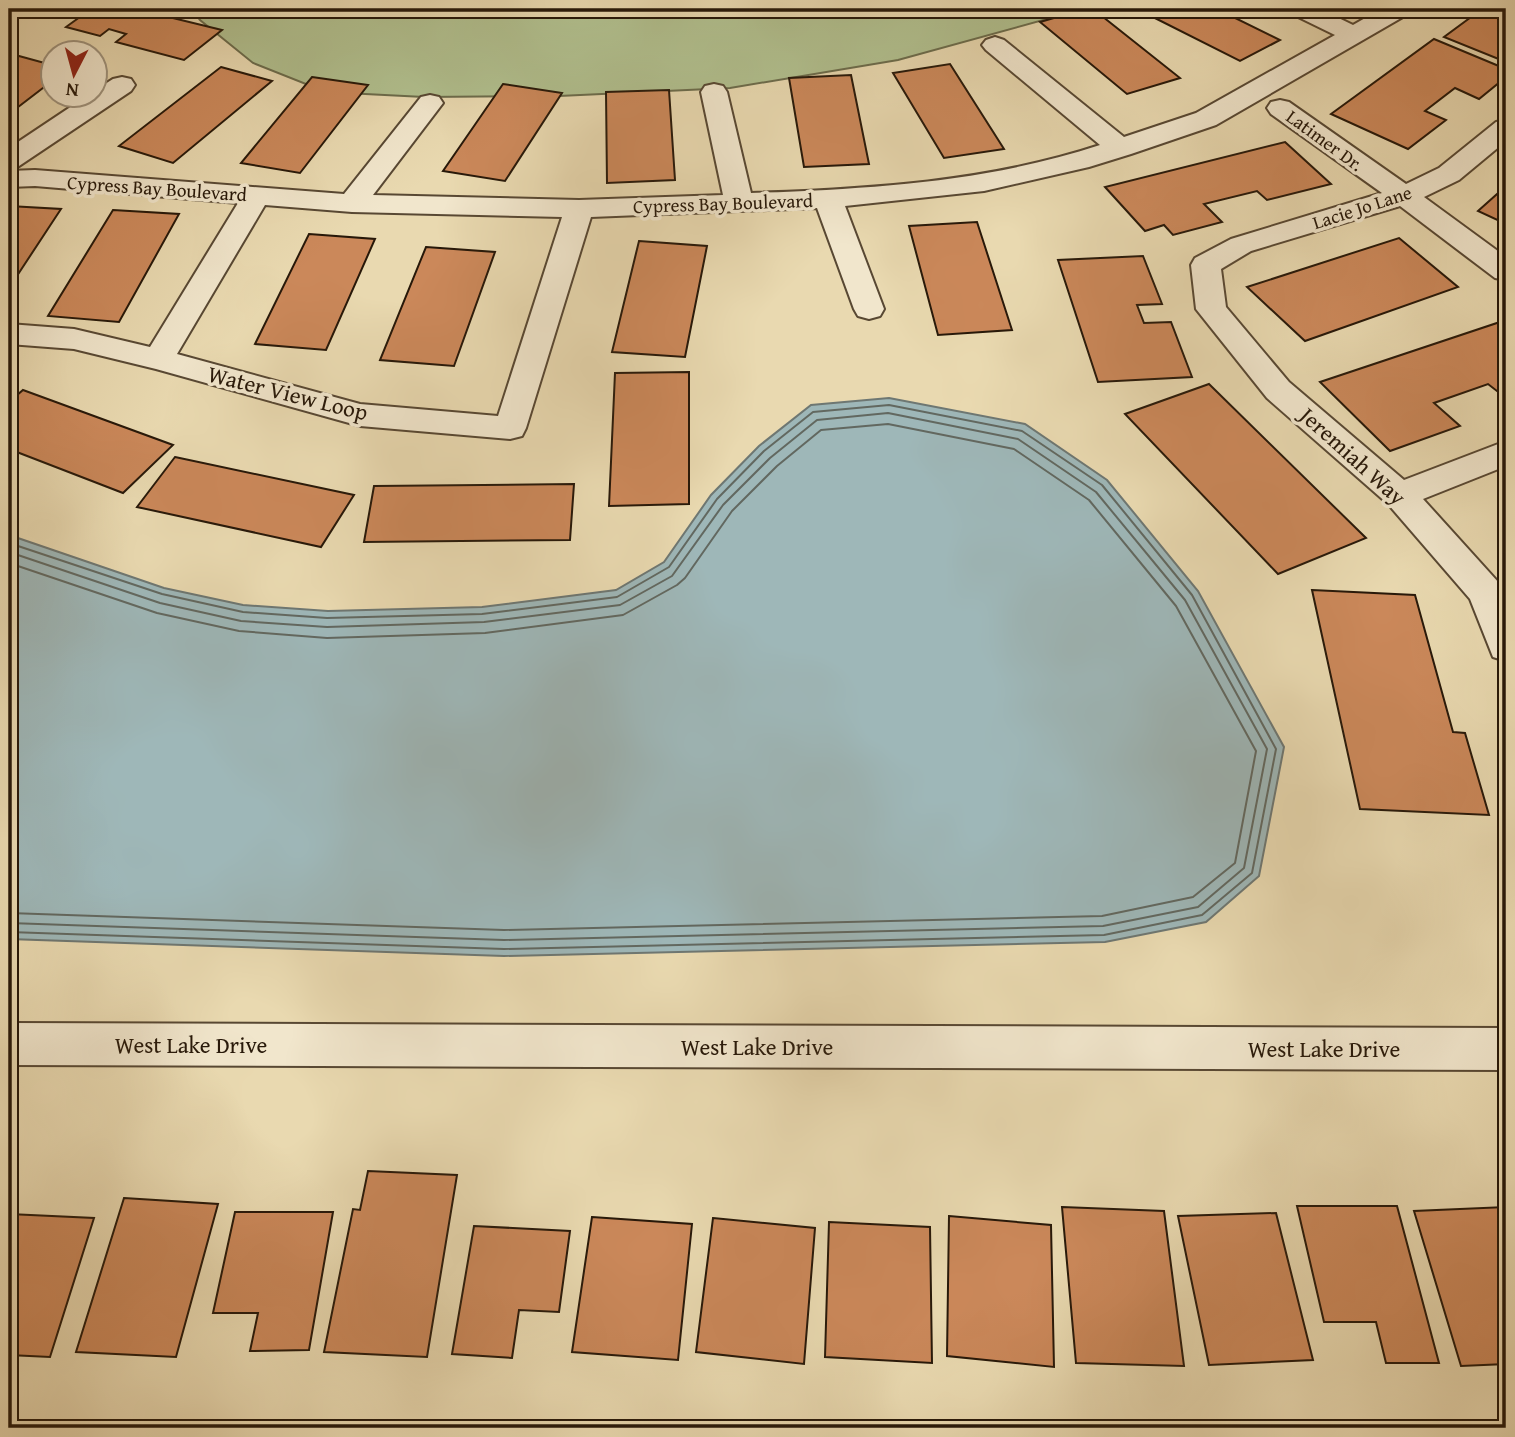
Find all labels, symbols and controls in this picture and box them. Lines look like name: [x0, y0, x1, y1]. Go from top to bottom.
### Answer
north arrow: [38, 38, 108, 108]
text: N: [64, 76, 80, 105]
street label: Latimer Dr.: [1281, 102, 1369, 178]
street label: Cypress Bay Boulevard: [66, 168, 249, 208]
street label: Lacie Jo Lane: [1309, 178, 1415, 236]
street label: Cypress Bay Boulevard: [633, 186, 814, 220]
street label: Water View Loop: [205, 357, 372, 428]
street label: Jeremiah Way: [1291, 397, 1414, 513]
street label: West Lake Drive: [115, 1028, 267, 1061]
street label: West Lake Drive: [681, 1030, 833, 1063]
street label: West Lake Drive: [1248, 1032, 1400, 1065]

